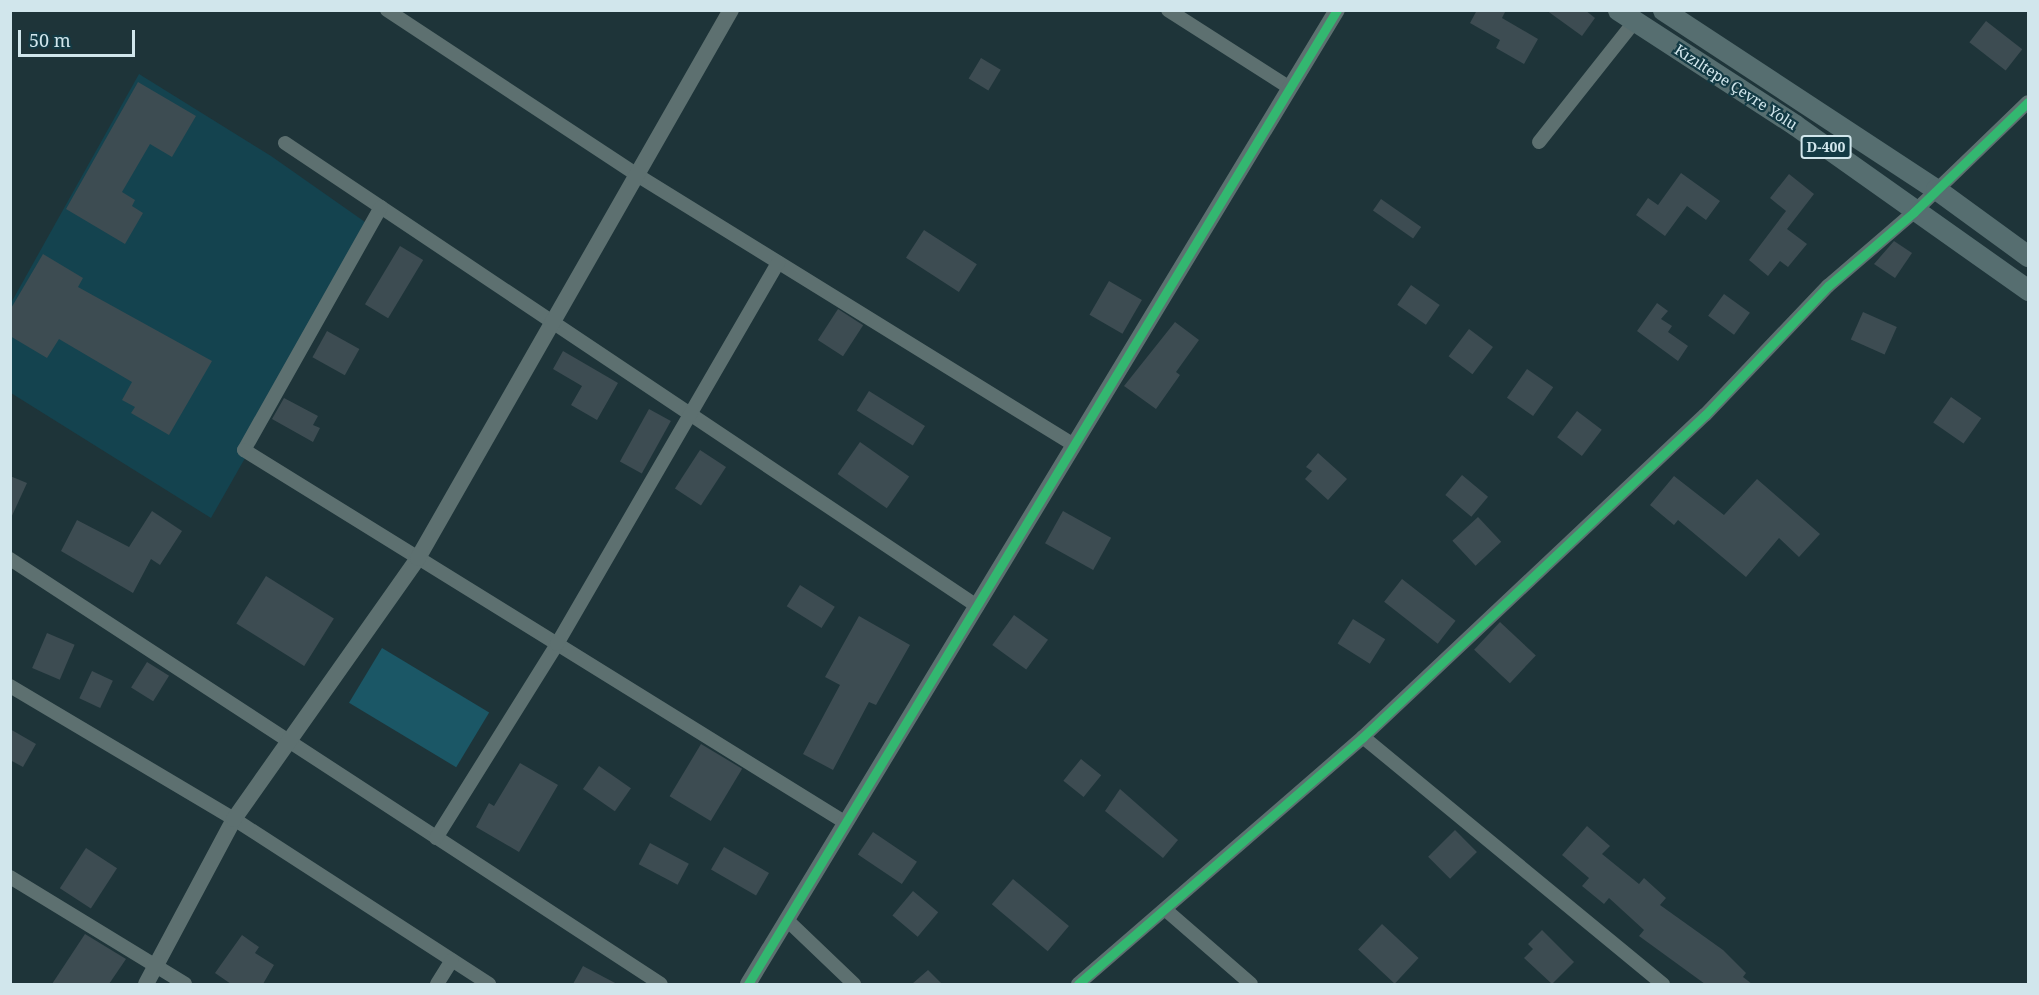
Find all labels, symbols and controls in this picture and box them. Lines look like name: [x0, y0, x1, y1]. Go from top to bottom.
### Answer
scale bar: [21, 18, 138, 56]
text: 50 m: [29, 28, 71, 52]
street label: Kızıltepe Çevre Yolu: [1671, 41, 1801, 133]
road number: D-400: [1800, 136, 1852, 158]

